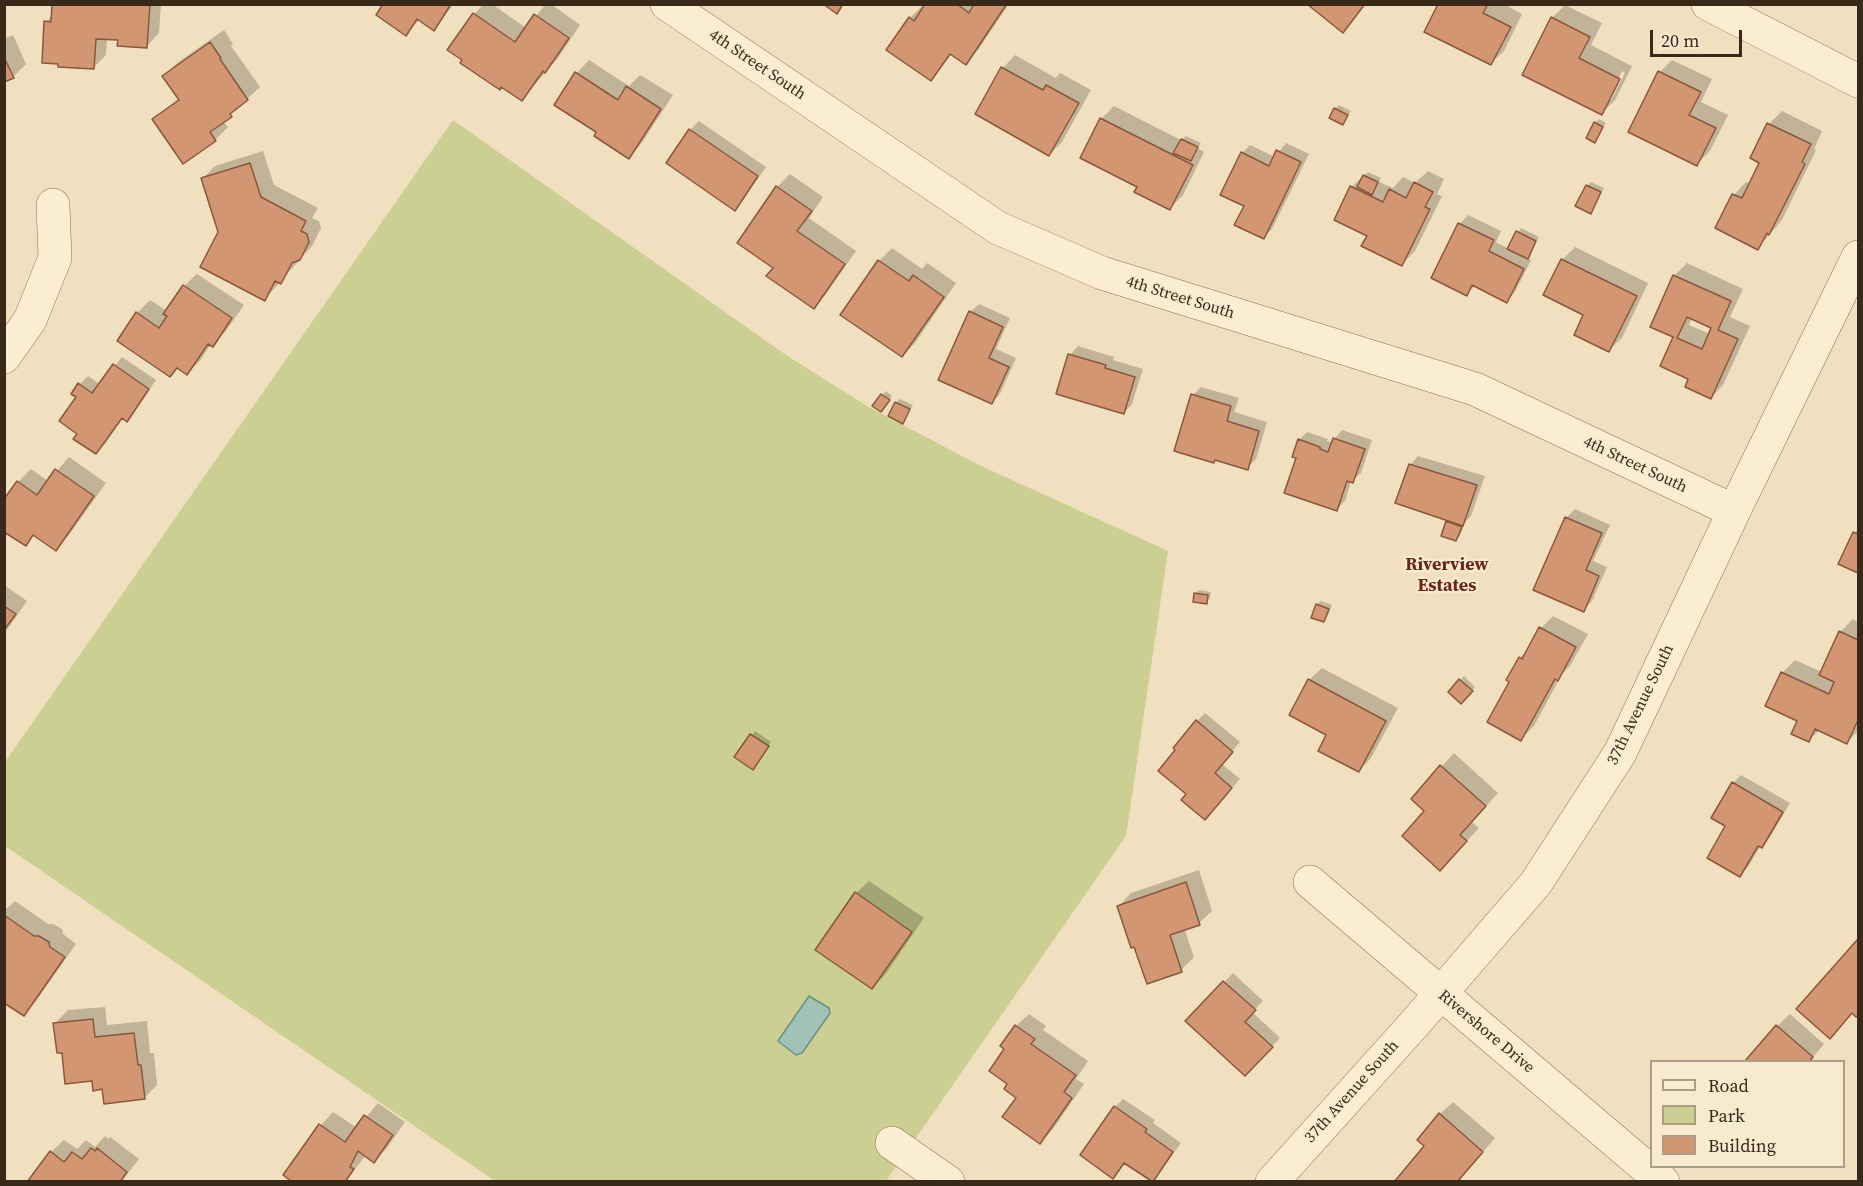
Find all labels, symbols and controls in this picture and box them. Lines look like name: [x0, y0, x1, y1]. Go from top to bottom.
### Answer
scale bar: [1653, 18, 1744, 56]
street label: 4th Street South: [705, 26, 809, 104]
text: 20 m: [1661, 28, 1699, 53]
street label: 4th Street South: [1123, 272, 1237, 324]
street label: 4th Street South: [1580, 433, 1690, 497]
district label: Riverview Estates: [1405, 554, 1489, 596]
street label: 37th Avenue South: [1603, 642, 1679, 768]
street label: Rivershore Drive: [1434, 986, 1538, 1078]
street label: 37th Avenue South: [1301, 1037, 1403, 1147]
legend: [1650, 1060, 1845, 1168]
text: Road: [1708, 1073, 1749, 1098]
text: Park: [1708, 1103, 1745, 1128]
text: Building: [1708, 1133, 1776, 1158]

